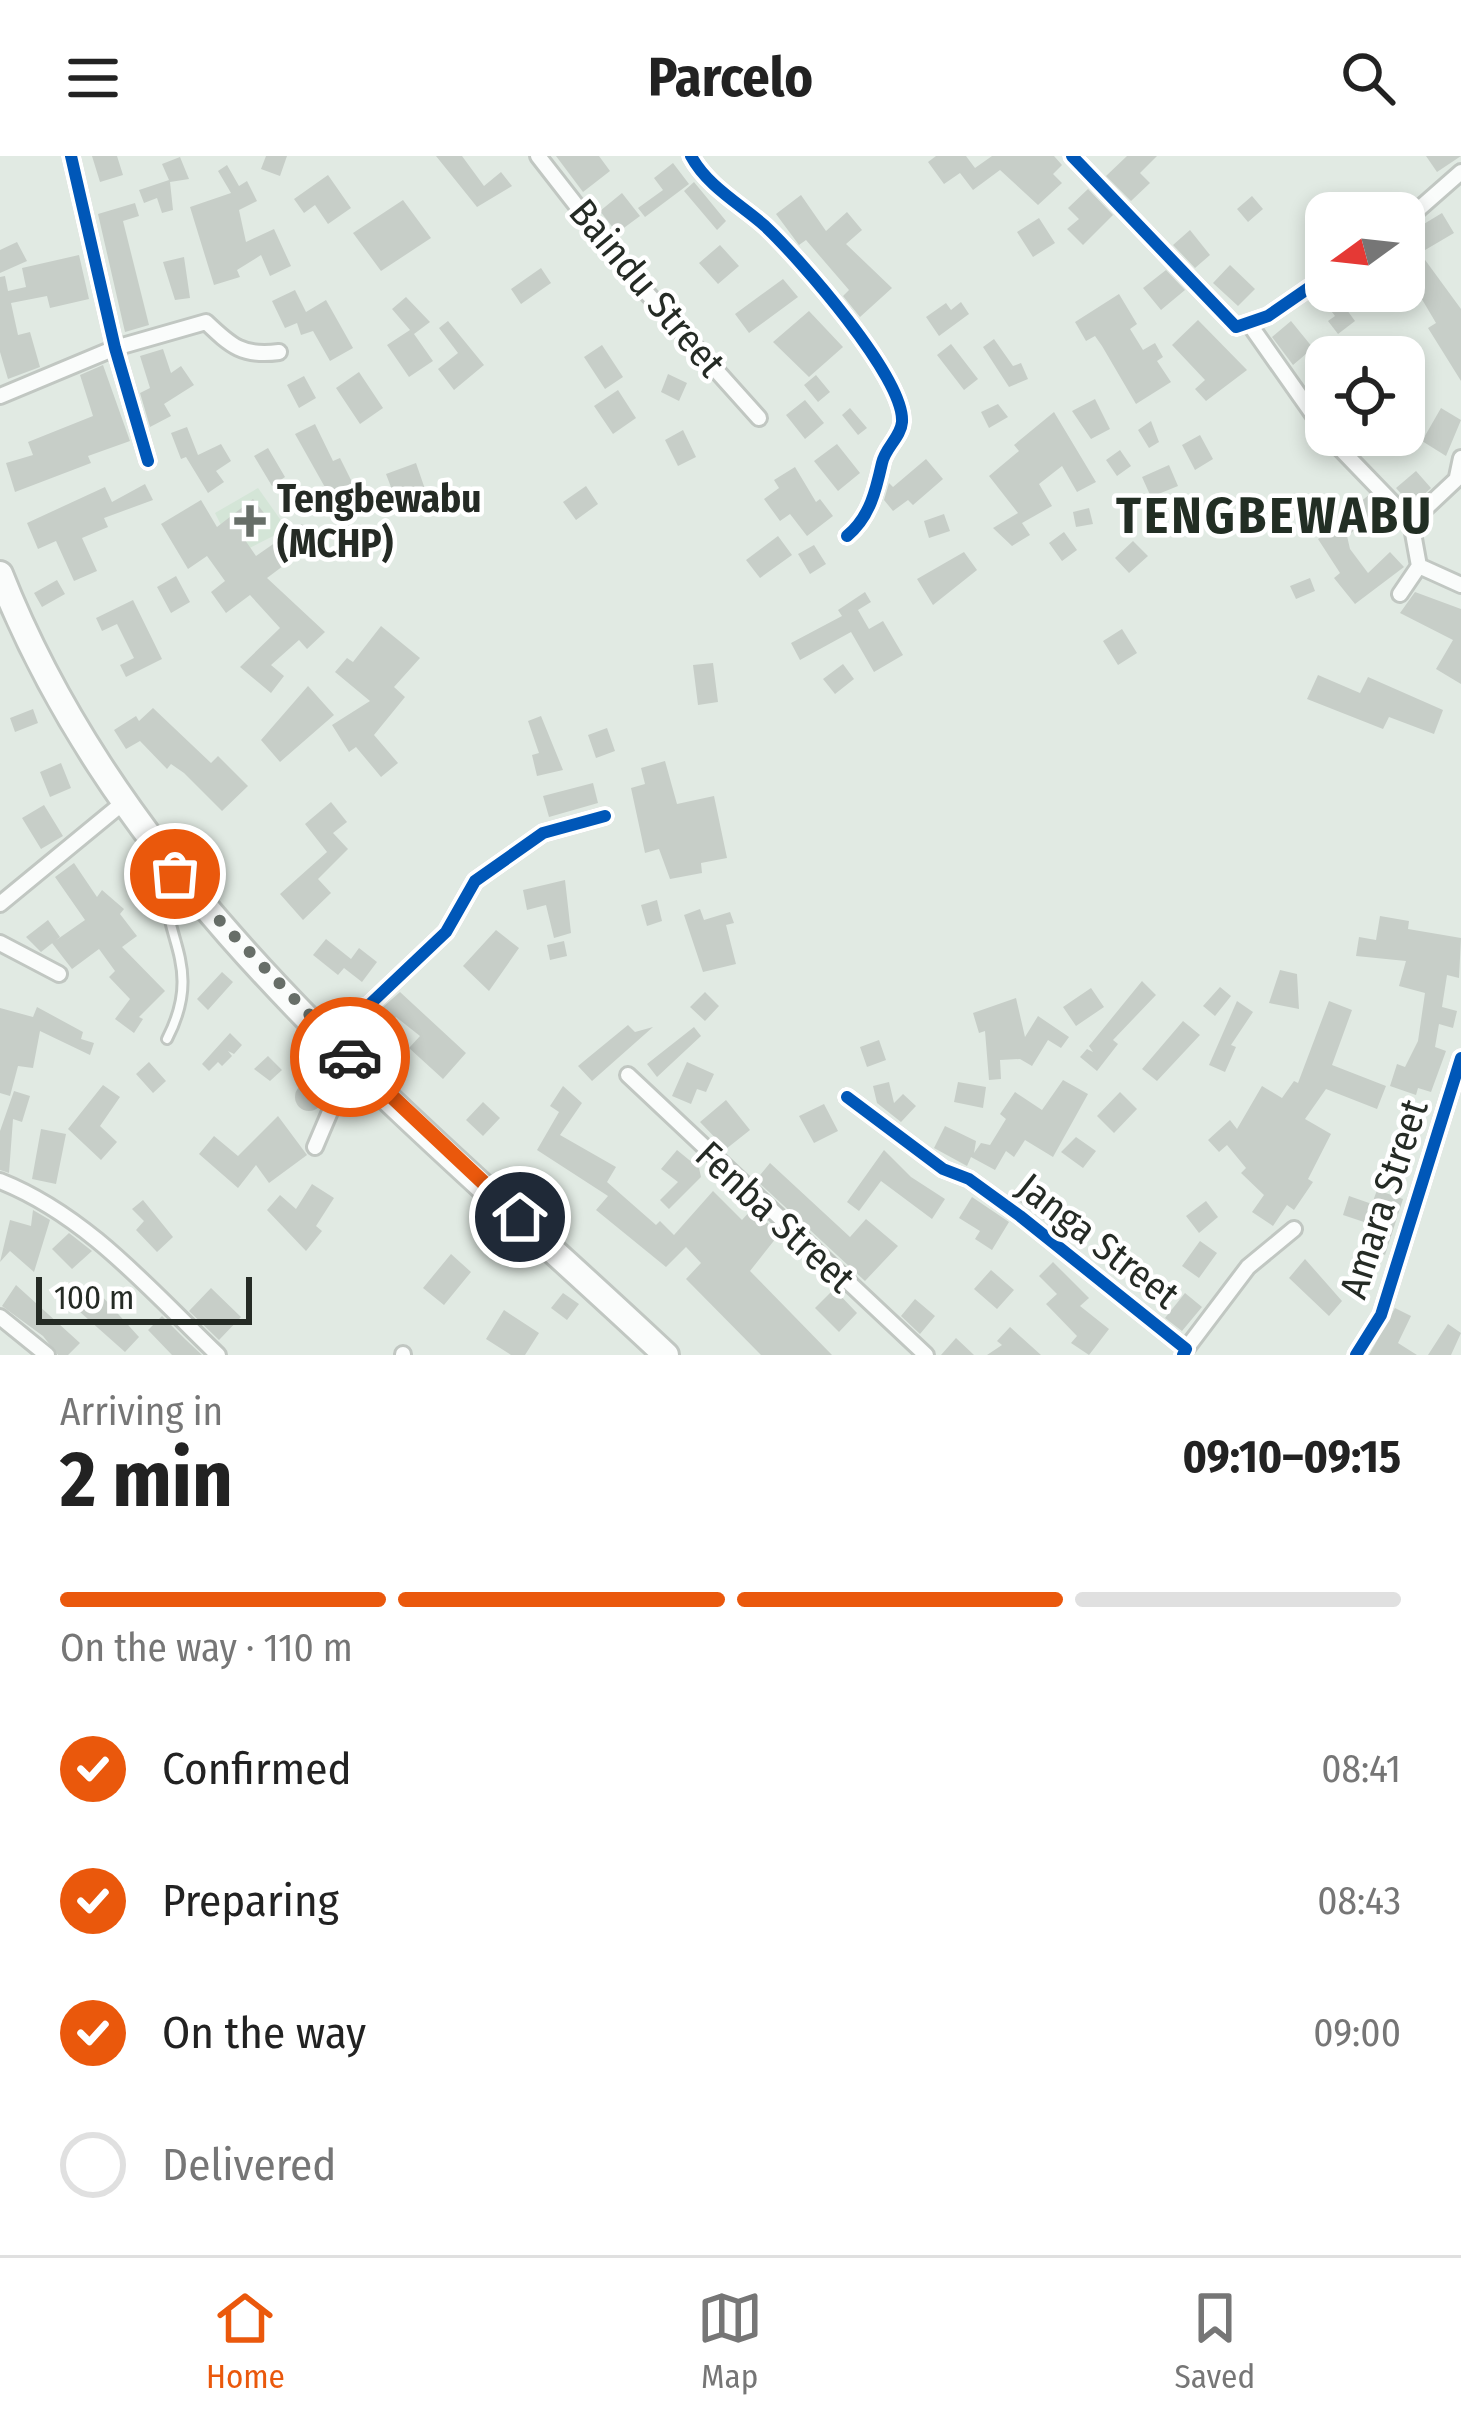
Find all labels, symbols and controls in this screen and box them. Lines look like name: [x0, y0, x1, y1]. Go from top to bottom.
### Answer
icon: menu: [60, 45, 126, 111]
icon: search: [1335, 45, 1401, 111]
text: Parcelo: [648, 46, 813, 110]
street label: Baindu Street: [560, 190, 735, 386]
north arrow: [1305, 192, 1425, 312]
map controls: [1305, 192, 1425, 456]
button: locate: [1305, 336, 1425, 456]
place label: Tengbewabu (MCHP): [277, 476, 481, 567]
district label: TENGBEWABU: [1116, 485, 1434, 547]
marker: Tengbewabu (MCHP): [234, 505, 266, 537]
pin: [124, 823, 226, 925]
icon: bag: [142, 841, 208, 907]
courier: [290, 997, 410, 1117]
icon: car: [317, 1024, 383, 1090]
street label: Amara Street: [1330, 1094, 1438, 1304]
street label: Fenba Street: [686, 1132, 864, 1302]
street label: Janga Street: [1008, 1164, 1188, 1318]
pin: [469, 1166, 571, 1268]
icon: home: [487, 1184, 553, 1250]
scale bar: [36, 1271, 252, 1324]
text: 100 m: [54, 1278, 134, 1318]
text: Arriving in: [60, 1389, 223, 1435]
text: 09:10–09:15: [1182, 1430, 1401, 1484]
text: 2 min: [60, 1433, 233, 1527]
text: On the way · 110 m: [60, 1625, 353, 1671]
icon: check: [60, 1736, 126, 1802]
text: Confirmed: [162, 1742, 352, 1796]
text: 08:41: [1321, 1746, 1401, 1792]
icon: check: [60, 1868, 126, 1934]
text: Preparing: [162, 1874, 339, 1928]
text: 08:43: [1317, 1878, 1401, 1924]
icon: check: [60, 2000, 126, 2066]
text: On the way: [162, 2006, 366, 2060]
text: 09:00: [1313, 2010, 1401, 2056]
text: Delivered: [162, 2138, 336, 2192]
tab: Home: [206, 2285, 285, 2397]
tab: Map: [697, 2285, 763, 2397]
tab: Saved: [1175, 2285, 1255, 2397]

